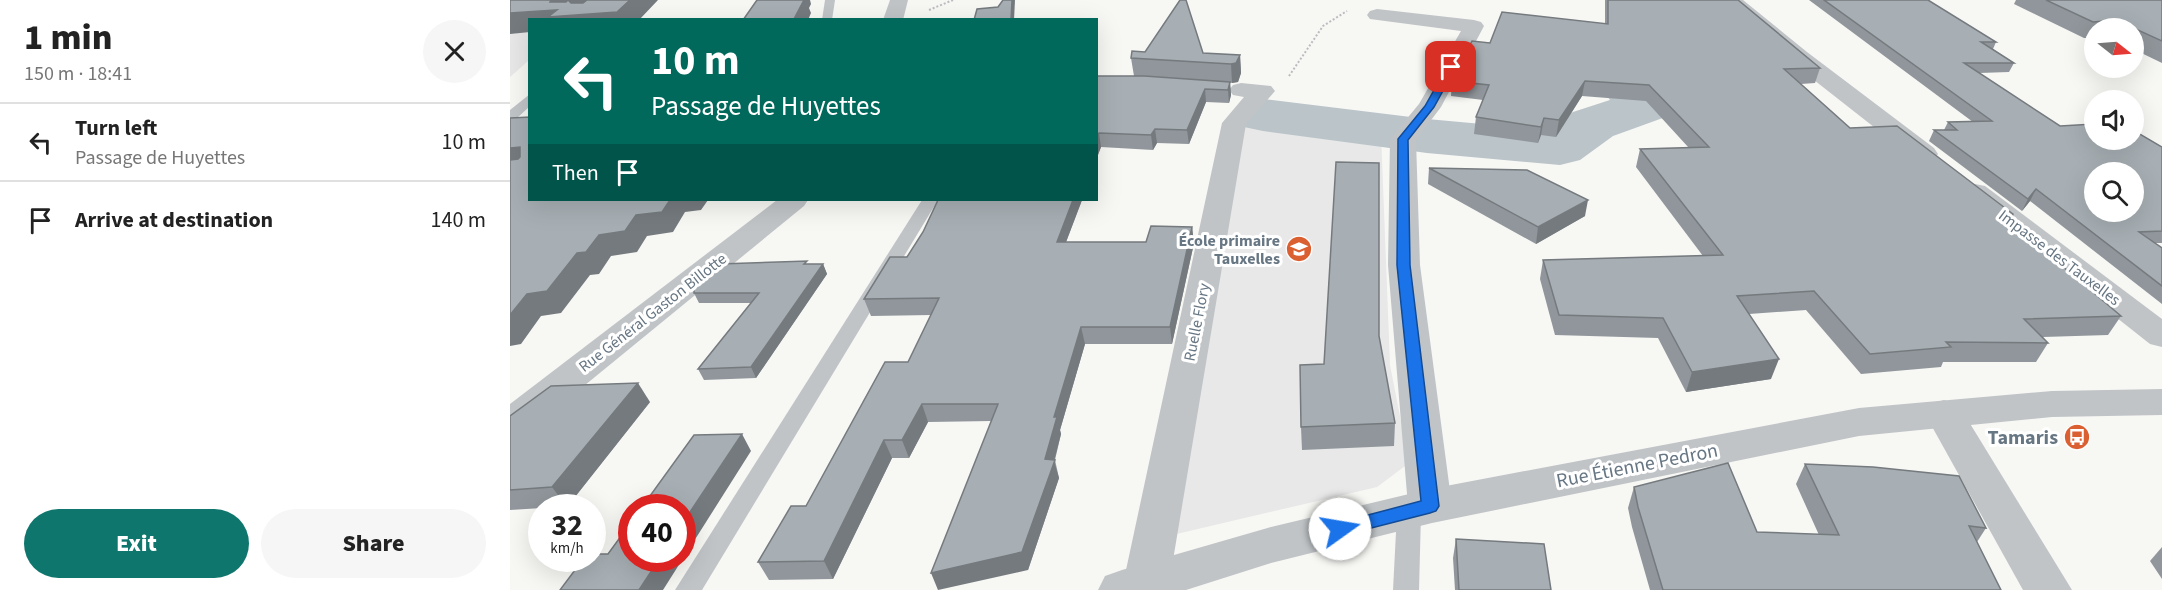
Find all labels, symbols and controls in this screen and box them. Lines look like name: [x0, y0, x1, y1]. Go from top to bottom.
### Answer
text: 1 min: [24, 12, 112, 63]
north arrow: [2084, 18, 2144, 78]
map controls: [2084, 18, 2144, 222]
button: close: [423, 20, 486, 83]
text: 10 m: [651, 31, 740, 91]
pin: [1425, 41, 1476, 92]
icon: left: [552, 42, 630, 120]
icon: arrive: [1434, 50, 1467, 83]
text: 150 m · 18:41: [24, 60, 132, 88]
text: Passage de Huyettes: [651, 87, 881, 126]
button: sound: [2084, 90, 2144, 150]
text: Turn left: [75, 112, 157, 144]
icon: left: [24, 126, 57, 159]
text: 10 m: [441, 126, 486, 158]
text: Passage de Huyettes: [75, 144, 245, 172]
icon: arrive: [611, 156, 644, 189]
text: Then: [552, 157, 599, 189]
button: search: [2084, 162, 2144, 222]
icon: arrive: [24, 204, 57, 237]
text: Arrive at destination: [75, 204, 273, 236]
text: 140 m: [431, 204, 486, 236]
street label: Impasse des Tauxelles: [1994, 205, 2125, 311]
place label: École primaire Tauxelles: [1178, 230, 1280, 270]
school or university icon: École primaire Tauxelles: [1284, 234, 1314, 264]
street label: Rue Général Gaston Billotte: [574, 248, 731, 378]
street label: Ruelle Flory: [1179, 281, 1215, 363]
bus stop icon: Tamaris: [2062, 422, 2092, 452]
place label: Tamaris: [1988, 424, 2058, 452]
street label: Rue Étienne Pedron: [1554, 437, 1720, 495]
speed limit sign: 40: [618, 494, 696, 572]
position arrow: [1308, 497, 1372, 561]
text: 32: [551, 504, 583, 547]
button: Exit: [24, 509, 249, 578]
button: Share: [261, 509, 486, 578]
text: km/h: [550, 538, 584, 559]

